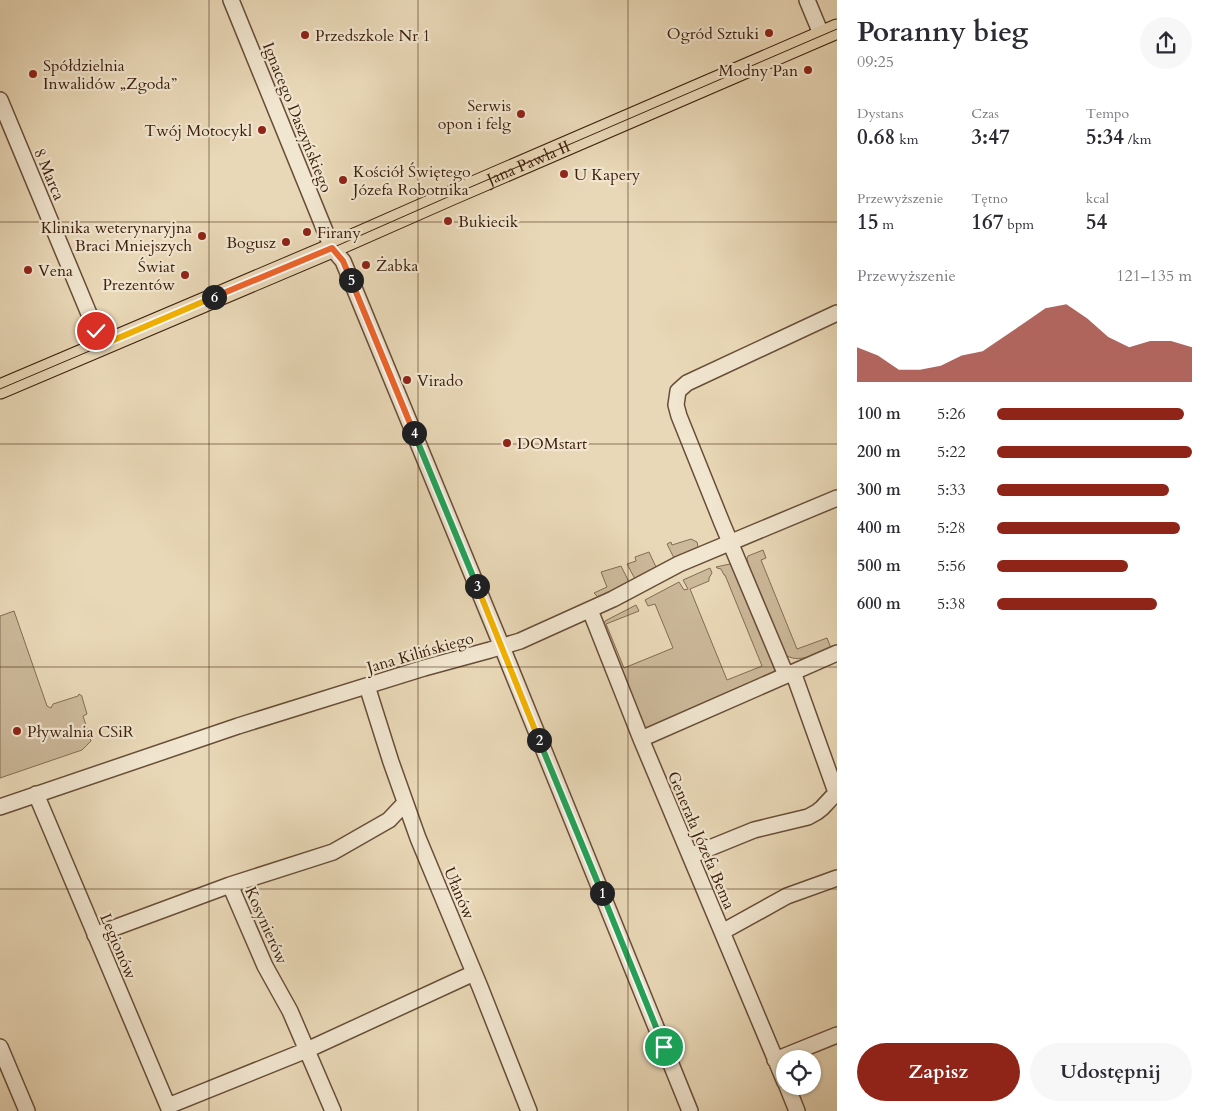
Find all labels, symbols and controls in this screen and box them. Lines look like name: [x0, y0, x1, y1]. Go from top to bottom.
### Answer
text: Poranny bieg: [857, 13, 1028, 51]
button: share: [1140, 17, 1192, 69]
place label: Ogród Sztuki: [667, 23, 760, 45]
place label: Przedszkole Nr 1: [315, 25, 431, 47]
marker: Ogród Sztuki: [763, 27, 775, 39]
marker: Przedszkole Nr 1: [299, 29, 311, 41]
street label: Ignacego Daszyńskiego: [257, 39, 337, 196]
text: 09:25: [857, 51, 894, 73]
place label: Spółdzielnia Inwalidów „Zgoda”: [43, 55, 177, 95]
place label: Modny Pan: [718, 60, 798, 82]
marker: Modny Pan: [802, 64, 814, 76]
marker: Spółdzielnia Inwalidów „Zgoda”: [27, 68, 39, 80]
place label: Serwis opon i felg: [438, 95, 511, 135]
text: Dystans: [857, 104, 904, 123]
text: Czas: [971, 104, 999, 123]
text: Tempo: [1086, 104, 1129, 123]
marker: Serwis opon i felg: [515, 108, 527, 120]
place label: Twój Motocykl: [144, 120, 252, 142]
text: 0.68: [857, 123, 895, 152]
text: 3:47: [971, 123, 1010, 152]
text: 5:34: [1086, 123, 1124, 152]
marker: Twój Motocykl: [256, 124, 268, 136]
text: km: [895, 130, 918, 149]
text: /km: [1124, 130, 1152, 149]
street label: Jana Pawła II: [482, 135, 574, 192]
street label: 8 Marca: [28, 145, 70, 204]
place label: Kościół Świętego Józefa Robotnika: [351, 161, 471, 201]
place label: U Kapery: [574, 164, 641, 186]
marker: U Kapery: [558, 168, 570, 180]
marker: Kościół Świętego Józefa Robotnika: [337, 174, 349, 186]
text: Przewyższenie: [857, 189, 943, 208]
text: Tętno: [971, 189, 1008, 208]
text: kcal: [1086, 189, 1109, 208]
text: 15: [857, 208, 879, 237]
text: 167: [971, 208, 1004, 237]
text: 54: [1086, 208, 1107, 237]
place label: Bukiecik: [458, 211, 519, 233]
marker: Bukiecik: [442, 215, 454, 227]
text: m: [879, 215, 894, 234]
text: bpm: [1004, 215, 1034, 234]
place label: Klinika weterynaryjna Braci Mniejszych: [41, 217, 192, 257]
place label: Firany: [317, 222, 361, 244]
marker: Firany: [301, 226, 313, 238]
marker: Klinika weterynaryjna Braci Mniejszych: [196, 230, 208, 242]
place label: Bogusz: [226, 232, 276, 254]
marker: Bogusz: [280, 236, 292, 248]
place label: Żabka: [376, 255, 418, 277]
place label: Świat Prezentów: [102, 256, 175, 296]
marker: Żabka: [360, 259, 372, 271]
place label: Vena: [38, 260, 73, 282]
marker: Vena: [22, 264, 34, 276]
text: Przewyższenie: [857, 265, 956, 287]
text: 121–135 m: [1116, 265, 1192, 287]
pin: 5: [338, 268, 364, 292]
marker: Świat Prezentów: [179, 269, 191, 281]
text: 5: [348, 271, 355, 290]
pin: 6: [202, 284, 226, 310]
text: 6: [211, 288, 218, 307]
pin: [75, 310, 117, 352]
icon: check: [82, 317, 110, 345]
place label: Virado: [417, 370, 464, 392]
marker: Virado: [401, 374, 413, 386]
text: 100 m: [857, 403, 901, 425]
text: 5:26: [937, 403, 966, 425]
pin: 4: [402, 420, 426, 446]
text: 4: [411, 424, 418, 443]
place label: DOMstart: [517, 433, 587, 455]
marker: DOMstart: [501, 437, 513, 449]
text: 200 m: [857, 441, 901, 463]
text: 5:22: [937, 441, 966, 463]
text: 300 m: [857, 479, 901, 501]
text: 5:33: [937, 479, 966, 501]
text: 400 m: [857, 517, 901, 539]
text: 5:28: [937, 517, 966, 539]
text: 500 m: [857, 555, 901, 577]
text: 5:56: [937, 555, 966, 577]
pin: 3: [464, 574, 490, 598]
text: 3: [474, 577, 481, 596]
text: 600 m: [857, 593, 901, 615]
text: 5:38: [937, 593, 966, 615]
street label: Jana Kilińskiego: [362, 627, 477, 679]
place label: Pływalnia CSiR: [27, 721, 134, 743]
marker: Pływalnia CSiR: [11, 725, 23, 737]
pin: 2: [526, 728, 552, 752]
text: 2: [536, 731, 543, 750]
street label: Generała Józefa Bema: [662, 768, 740, 913]
street label: Ułanów: [438, 864, 480, 923]
pin: 1: [590, 880, 614, 906]
street label: Kosynierów: [239, 883, 293, 968]
text: 1: [599, 884, 606, 903]
street label: Legionów: [94, 910, 142, 983]
pin: [643, 1026, 685, 1068]
icon: arrive: [650, 1033, 678, 1061]
button: Zapisz: [857, 1043, 1020, 1101]
button: Udostępnij: [1030, 1043, 1192, 1101]
map controls: [776, 1050, 821, 1095]
button: locate: [776, 1050, 821, 1095]

